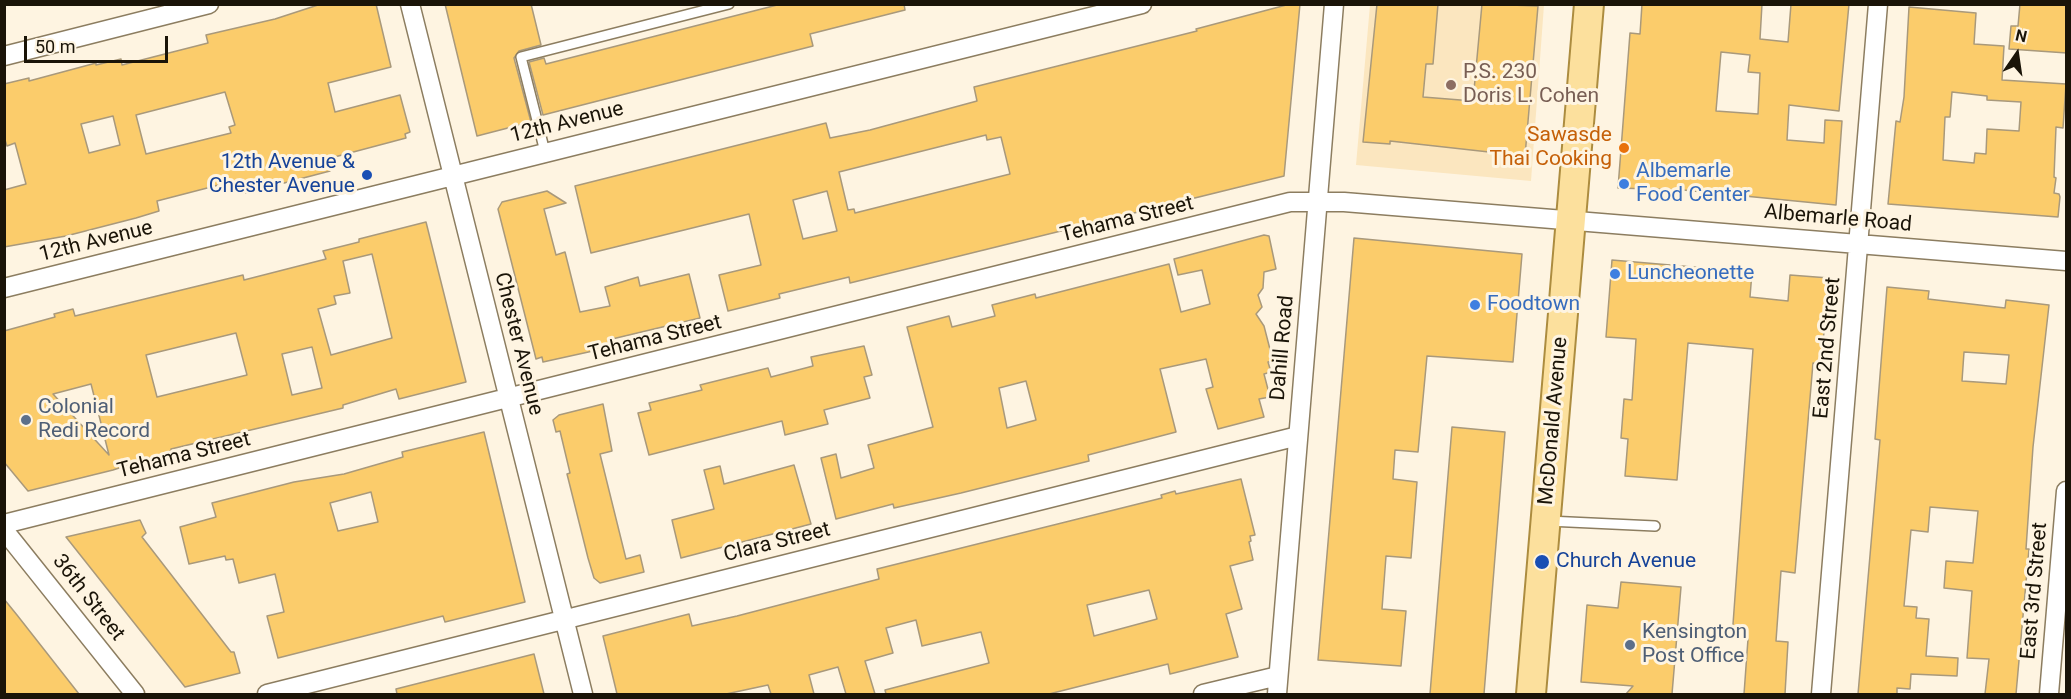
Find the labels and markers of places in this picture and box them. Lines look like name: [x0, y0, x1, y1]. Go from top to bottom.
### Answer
place label: P.S. 230 Doris L. Cohen: [1463, 60, 1599, 110]
marker: P.S. 230 Doris L. Cohen: [1444, 78, 1458, 92]
place label: Sawasde Thai Cooking: [1489, 123, 1612, 173]
marker: Sawasde Thai Cooking: [1617, 141, 1631, 155]
place label: 12th Avenue & Chester Avenue: [209, 150, 355, 200]
place label: Albemarle Food Center: [1636, 159, 1750, 209]
marker: 12th Avenue & Chester Avenue: [360, 168, 374, 182]
marker: Albemarle Food Center: [1617, 177, 1631, 191]
place label: Luncheonette: [1627, 261, 1754, 287]
marker: Luncheonette: [1608, 267, 1622, 281]
place label: Foodtown: [1487, 292, 1580, 318]
marker: Foodtown: [1468, 298, 1482, 312]
place label: Colonial Redi Record: [38, 395, 150, 445]
marker: Colonial Redi Record: [19, 413, 33, 427]
place label: Church Avenue: [1556, 549, 1696, 575]
marker: Church Avenue: [1533, 553, 1551, 571]
place label: Kensington Post Office: [1642, 620, 1747, 670]
marker: Kensington Post Office: [1623, 638, 1637, 652]

